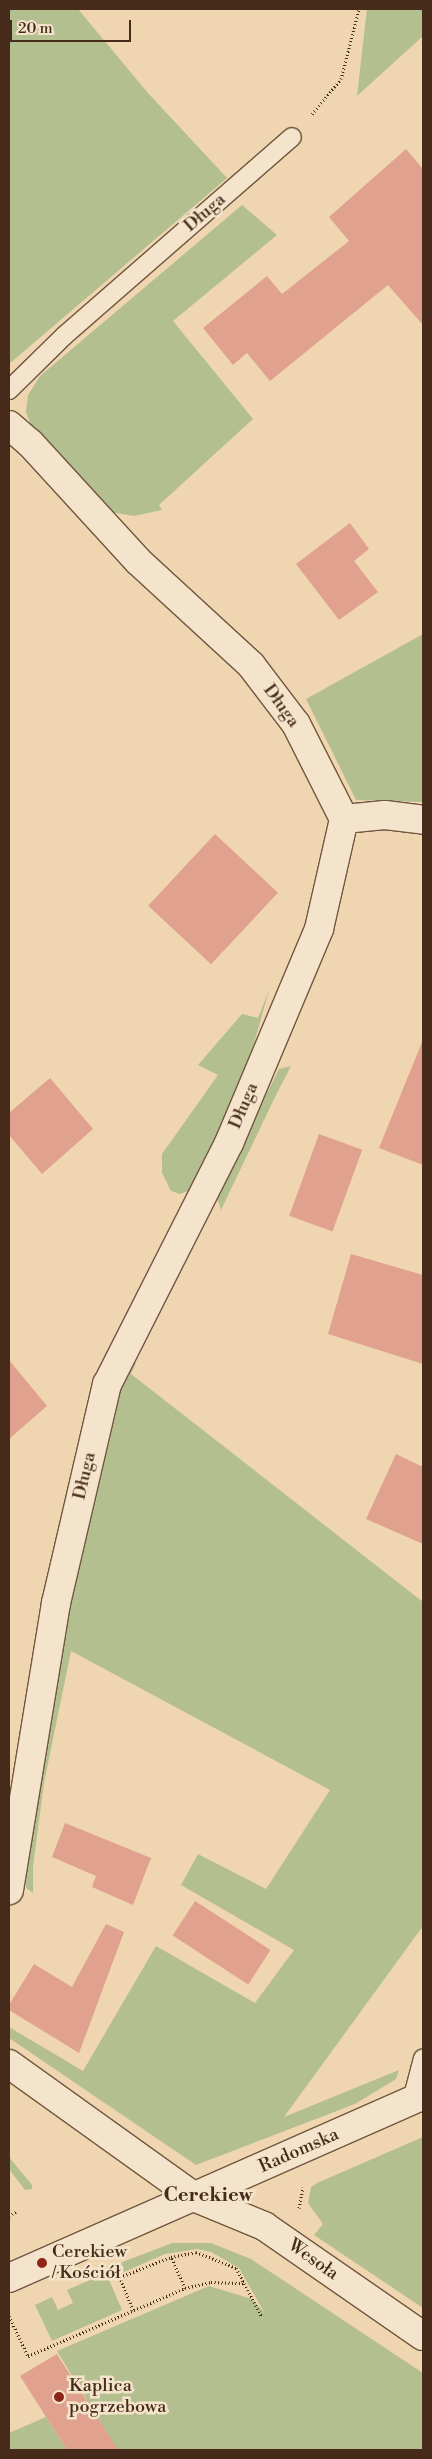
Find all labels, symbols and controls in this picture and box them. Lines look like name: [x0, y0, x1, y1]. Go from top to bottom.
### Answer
scale bar: [12, 10, 134, 42]
text: 20 m: [18, 19, 53, 38]
street label: Długa: [180, 189, 230, 237]
street label: Długa: [258, 680, 304, 732]
street label: Długa: [225, 1080, 263, 1132]
street label: Długa: [69, 1450, 101, 1502]
street label: Radomska: [256, 2124, 342, 2178]
district label: Cerekiew: [164, 2183, 252, 2207]
street label: Wesoła: [284, 2235, 342, 2285]
place label: Cerekiew / Kościół: [52, 2242, 127, 2284]
marker: Cerekiew / Kościół: [36, 2257, 48, 2269]
place label: Kaplica pogrzebowa: [69, 2376, 166, 2418]
marker: Kaplica pogrzebowa: [53, 2391, 65, 2403]

